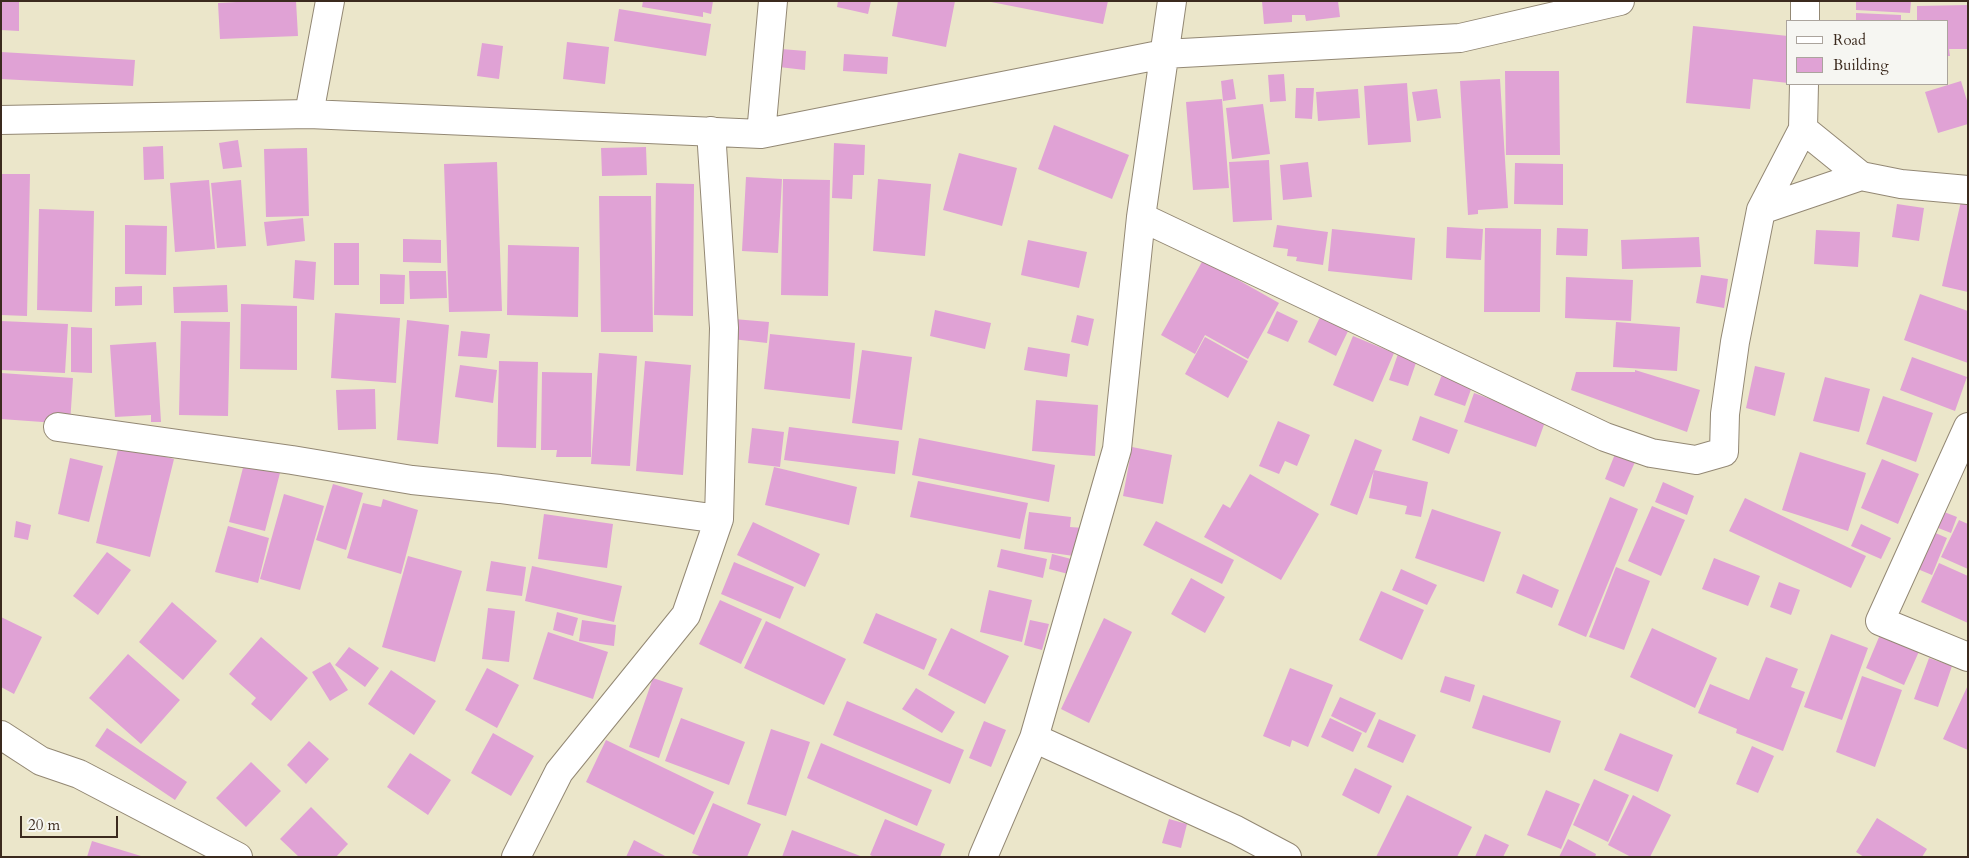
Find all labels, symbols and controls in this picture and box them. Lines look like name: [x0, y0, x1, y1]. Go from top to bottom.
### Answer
legend: [1786, 20, 1949, 85]
text: Road: [1833, 30, 1866, 50]
text: Building: [1833, 55, 1889, 75]
scale bar: [22, 806, 120, 838]
text: 20 m: [28, 815, 60, 835]

